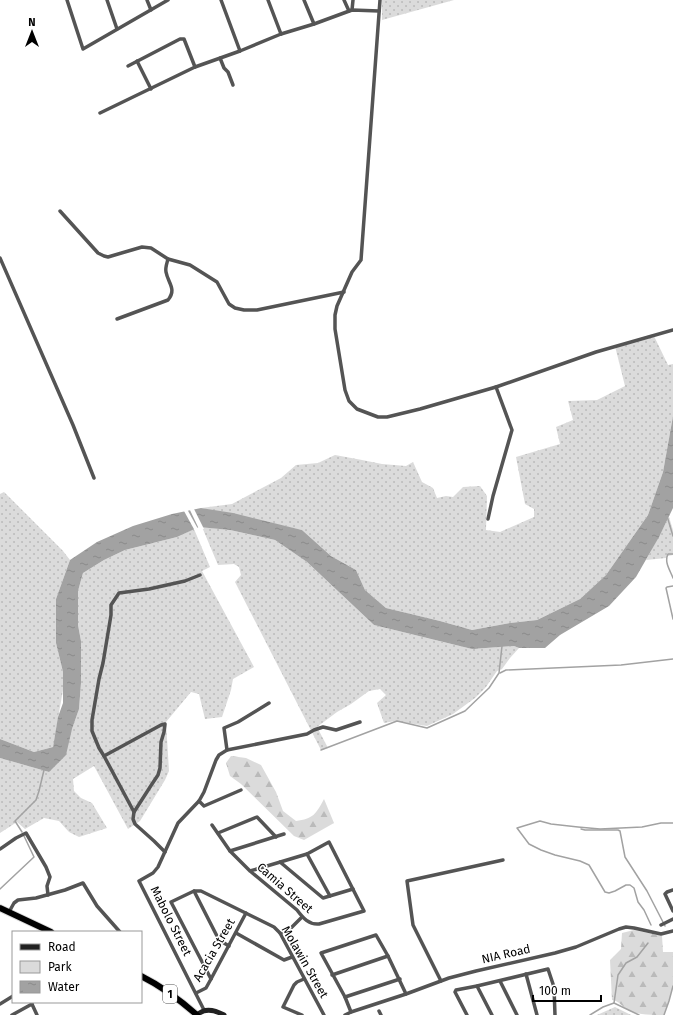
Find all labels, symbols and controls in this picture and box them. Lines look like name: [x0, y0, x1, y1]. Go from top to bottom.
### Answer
north arrow: [12, 12, 52, 52]
text: N: [28, 16, 36, 29]
street label: Camia Street: [254, 860, 316, 916]
street label: Mabolo Street: [147, 884, 195, 959]
street label: Acacia Street: [190, 915, 238, 984]
street label: Molawin Street: [279, 923, 332, 1001]
legend: [12, 931, 142, 1003]
text: Road: [48, 940, 76, 954]
street label: NIA Road: [480, 942, 532, 966]
text: Park: [48, 960, 72, 974]
scale bar: [533, 977, 601, 1003]
text: Water: [48, 980, 80, 994]
text: 100 m: [539, 984, 571, 998]
road number: 1: [163, 985, 177, 1003]

